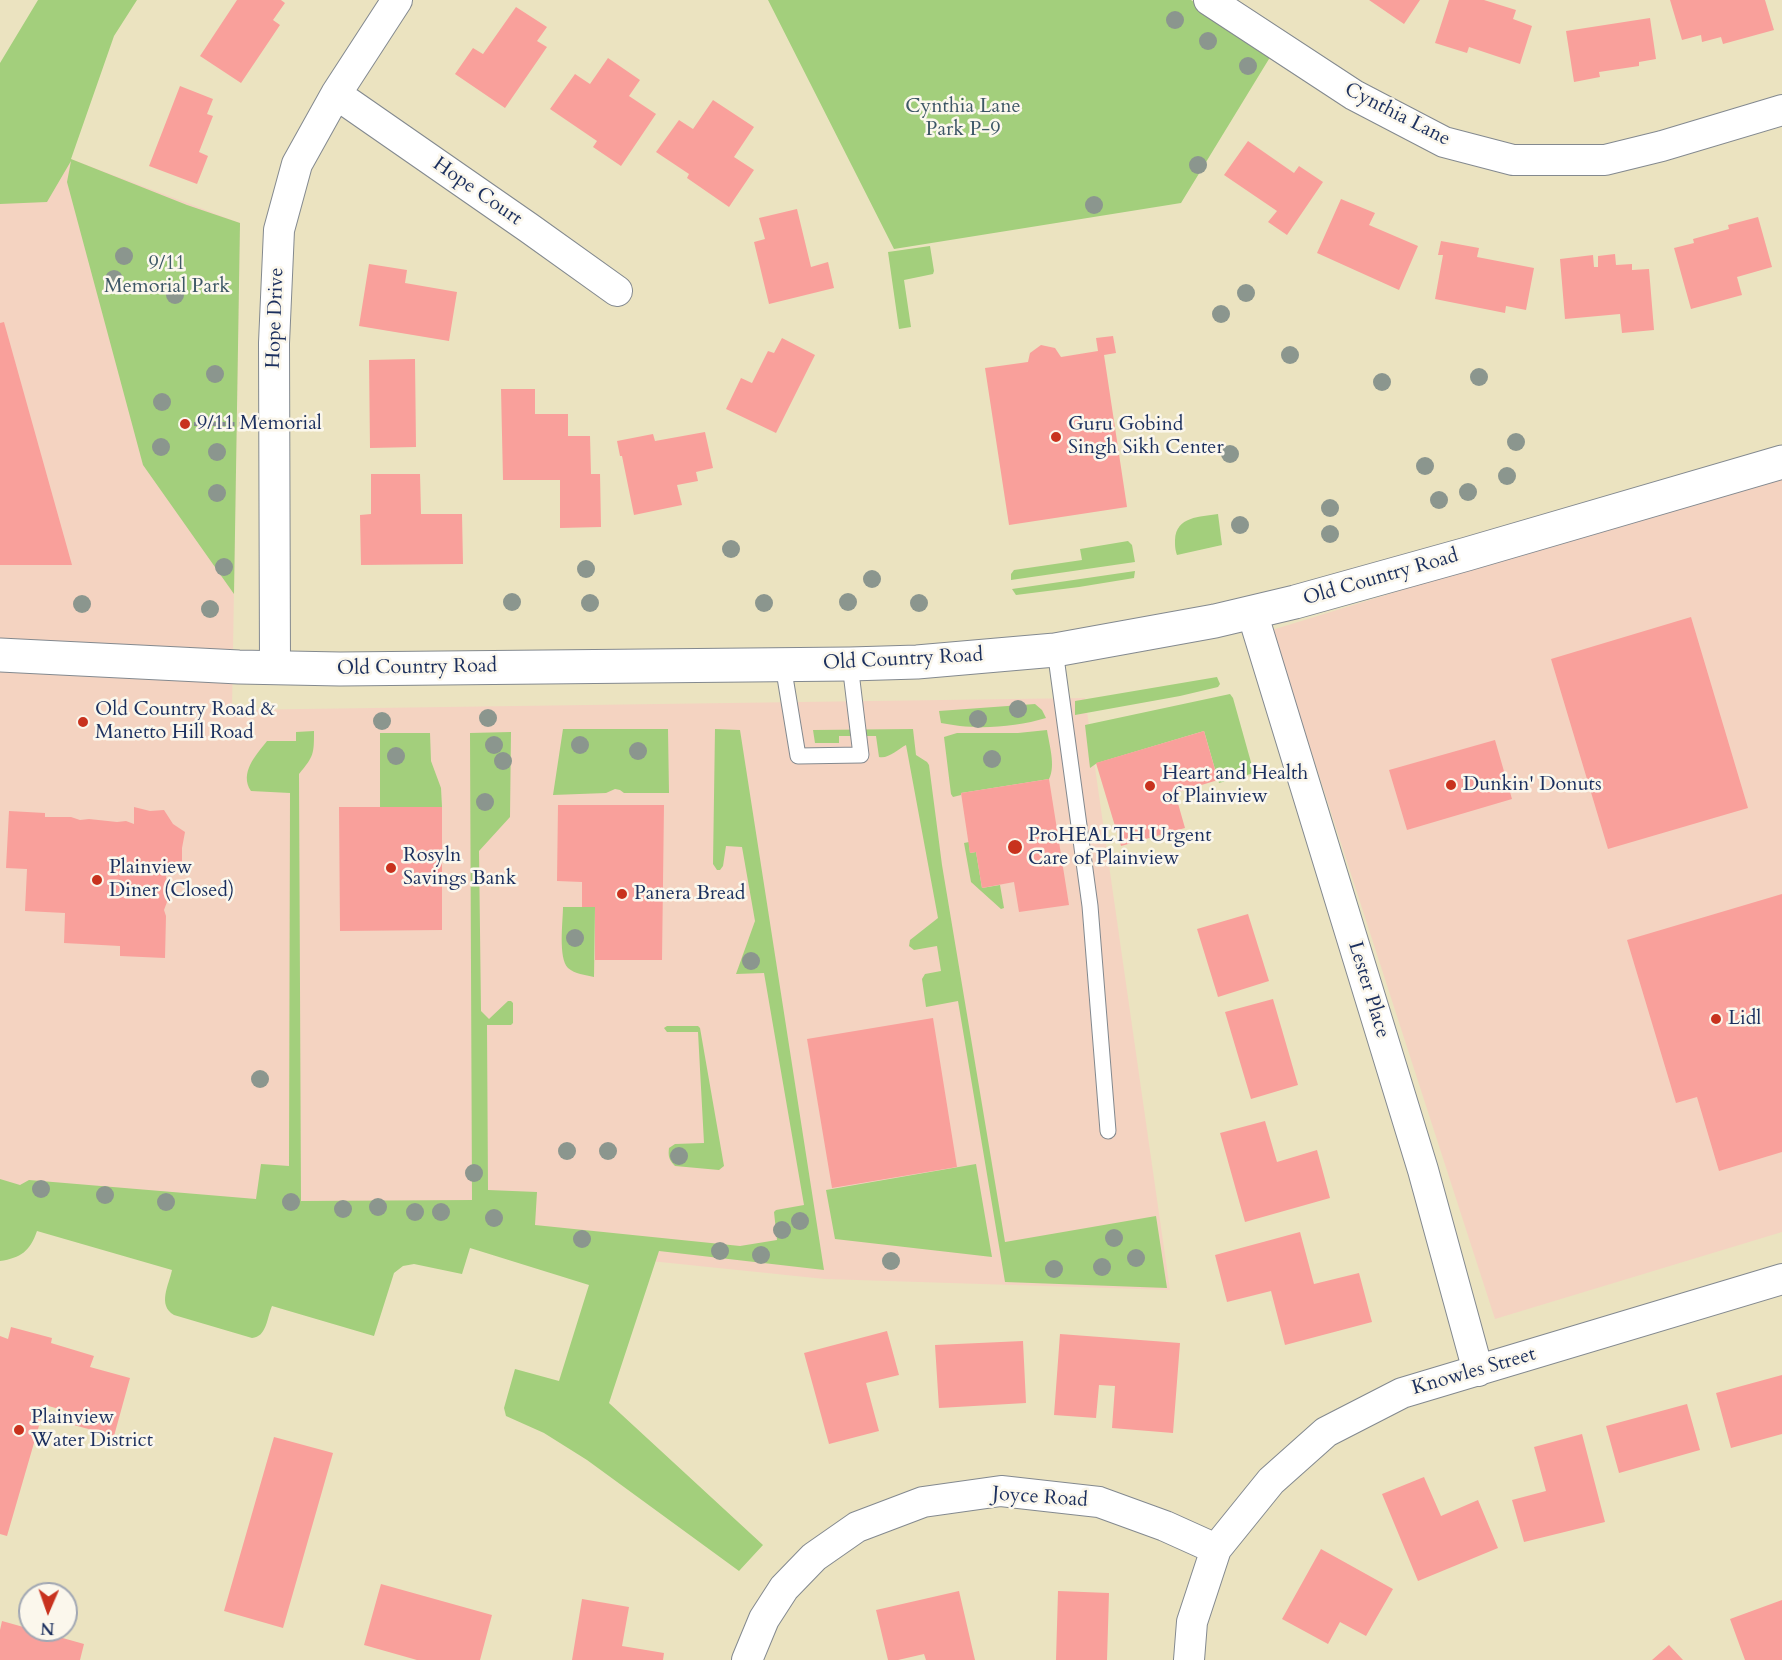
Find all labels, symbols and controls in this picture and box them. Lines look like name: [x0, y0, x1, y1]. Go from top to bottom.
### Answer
street label: Cynthia Lane: [1340, 78, 1454, 152]
park label: Cynthia Lane Park P-9: [905, 95, 1021, 142]
street label: Hope Court: [428, 153, 526, 231]
park label: 9/11 Memorial Park: [104, 252, 230, 299]
street label: Hope Drive: [262, 267, 290, 369]
place label: 9/11 Memorial: [197, 412, 322, 436]
place label: Guru Gobind Singh Sikh Center: [1068, 413, 1224, 460]
marker: 9/11 Memorial: [178, 417, 192, 431]
marker: Guru Gobind Singh Sikh Center: [1049, 430, 1063, 444]
street label: Old Country Road: [1301, 544, 1461, 612]
street label: Old Country Road: [822, 644, 984, 676]
street label: Old Country Road: [337, 655, 497, 681]
place label: Old Country Road & Manetto Hill Road: [95, 698, 276, 745]
marker: Old Country Road & Manetto Hill Road: [76, 715, 90, 729]
place label: Heart and Health of Plainview: [1162, 762, 1308, 809]
place label: Dunkin' Donuts: [1463, 773, 1602, 797]
marker: Dunkin' Donuts: [1444, 778, 1458, 792]
marker: Heart and Health of Plainview: [1143, 779, 1157, 793]
place label: ProHEALTH Urgent Care of Plainview: [1028, 824, 1212, 871]
marker: ProHEALTH Urgent Care of Plainview: [1006, 838, 1024, 856]
place label: Rosyln Savings Bank: [403, 844, 516, 891]
place label: Plainview Diner (Closed): [109, 856, 234, 903]
marker: Rosyln Savings Bank: [384, 861, 398, 875]
marker: Plainview Diner (Closed): [90, 873, 104, 887]
place label: Panera Bread: [634, 882, 745, 906]
marker: Panera Bread: [615, 887, 629, 901]
street label: Lester Place: [1342, 939, 1394, 1041]
place label: Lidl: [1728, 1007, 1761, 1031]
marker: Lidl: [1709, 1012, 1723, 1026]
street label: Knowles Street: [1409, 1343, 1539, 1401]
place label: Plainview Water District: [31, 1406, 153, 1453]
marker: Plainview Water District: [12, 1423, 26, 1437]
street label: Joyce Road: [991, 1483, 1089, 1513]
north arrow: [18, 1582, 78, 1642]
text: N: [40, 1617, 55, 1639]

